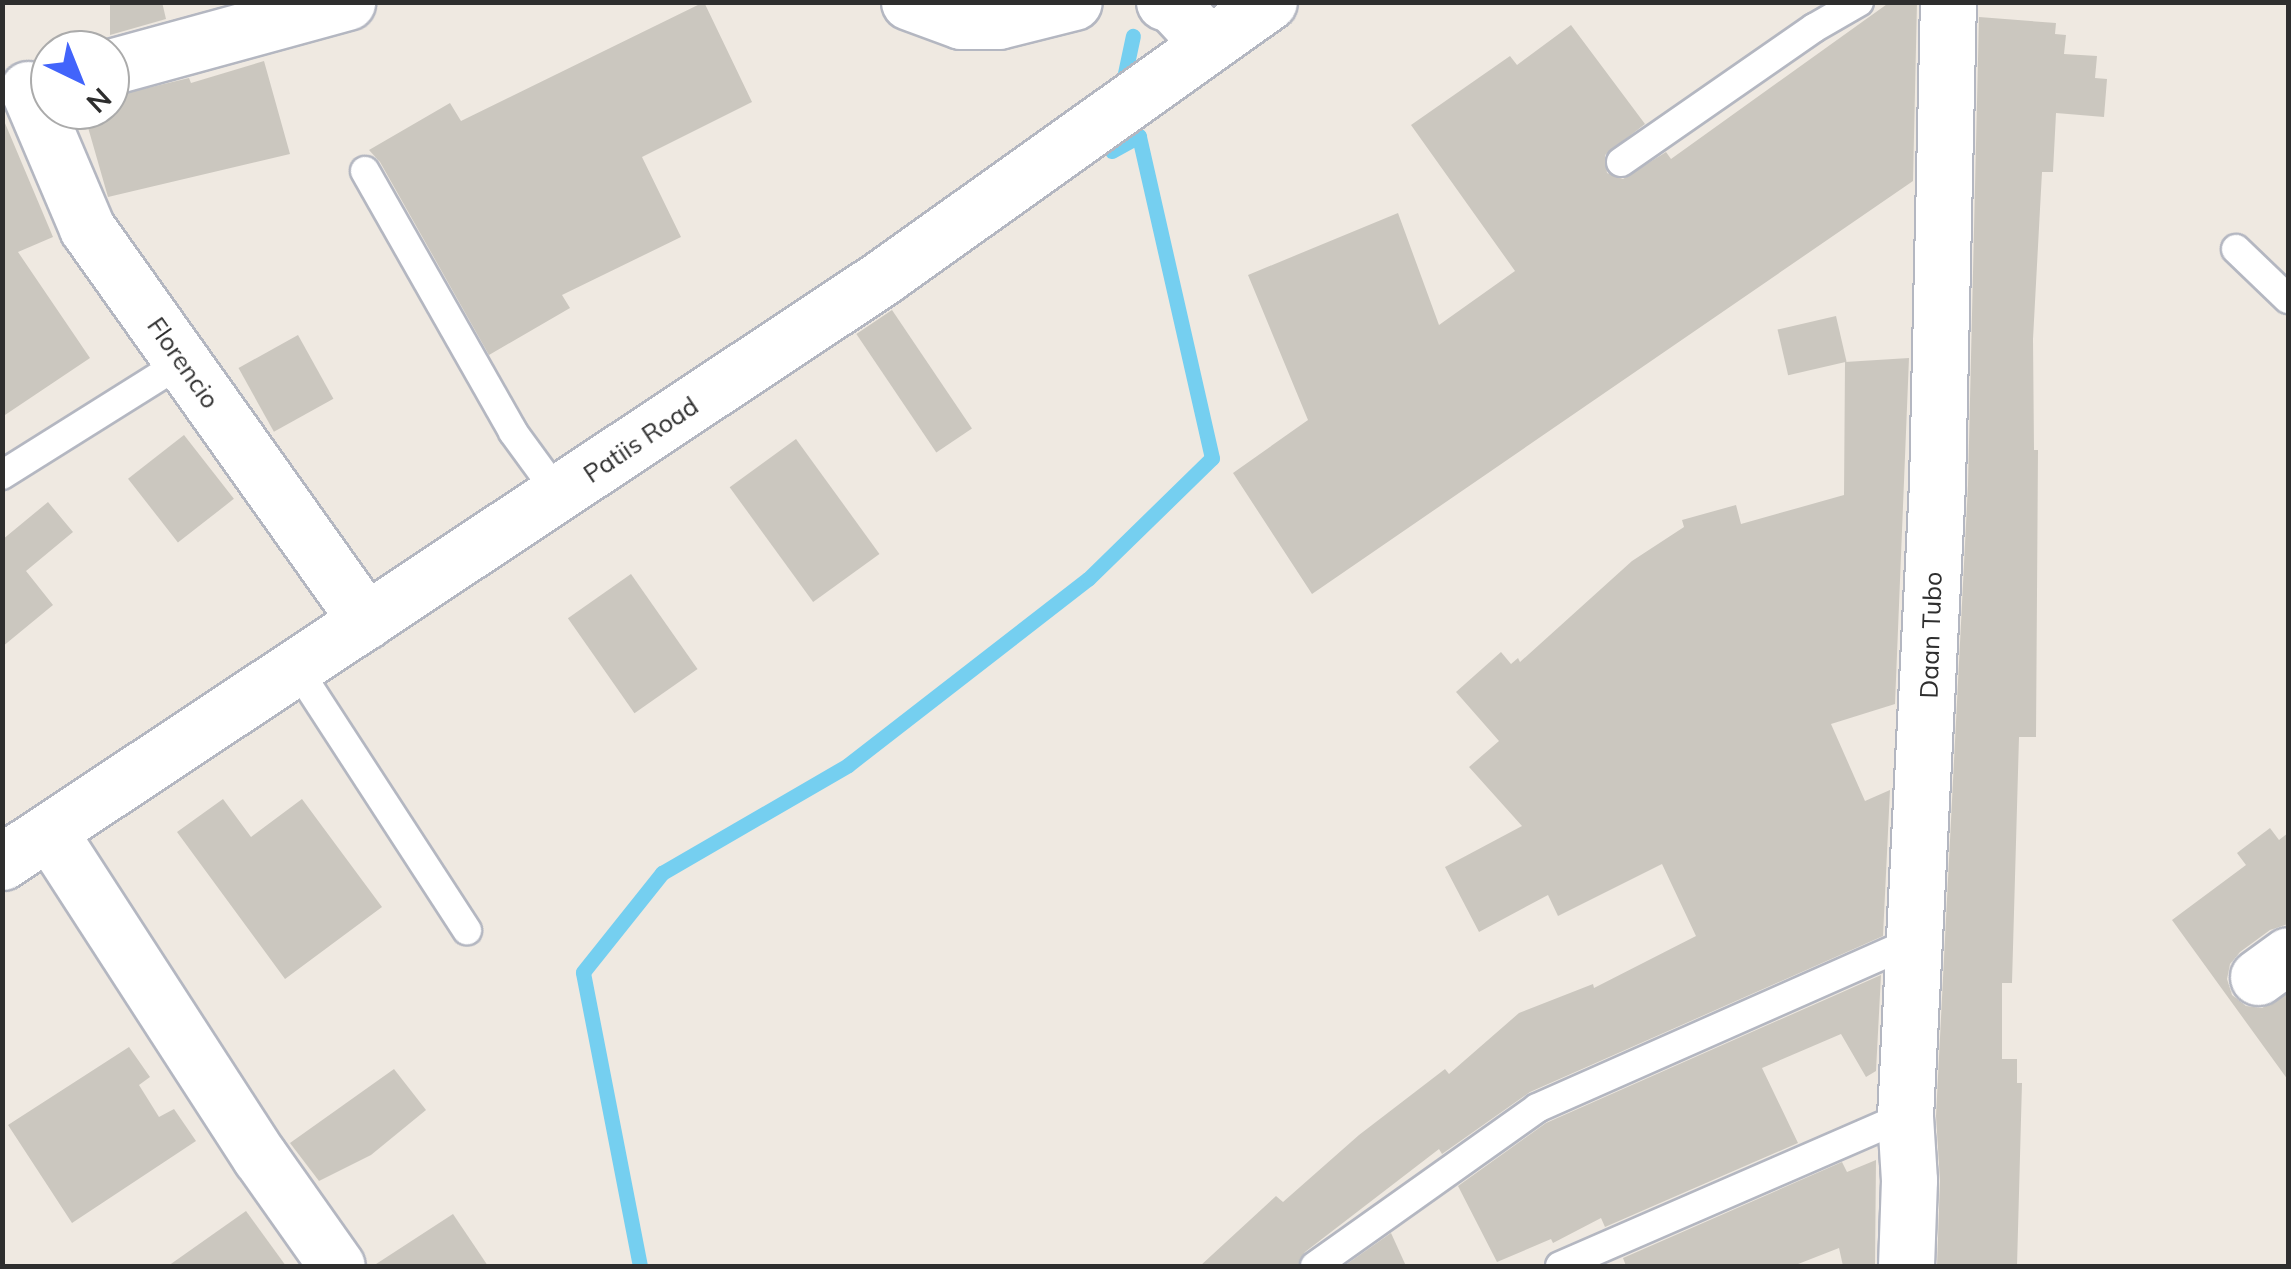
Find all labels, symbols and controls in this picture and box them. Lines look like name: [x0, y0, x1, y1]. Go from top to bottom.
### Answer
north arrow: [30, 30, 130, 130]
text: N: [80, 81, 119, 121]
street label: Florencio: [141, 312, 225, 414]
street label: Patiis Road: [578, 391, 704, 489]
street label: Daan Tubo: [1914, 571, 1948, 699]

